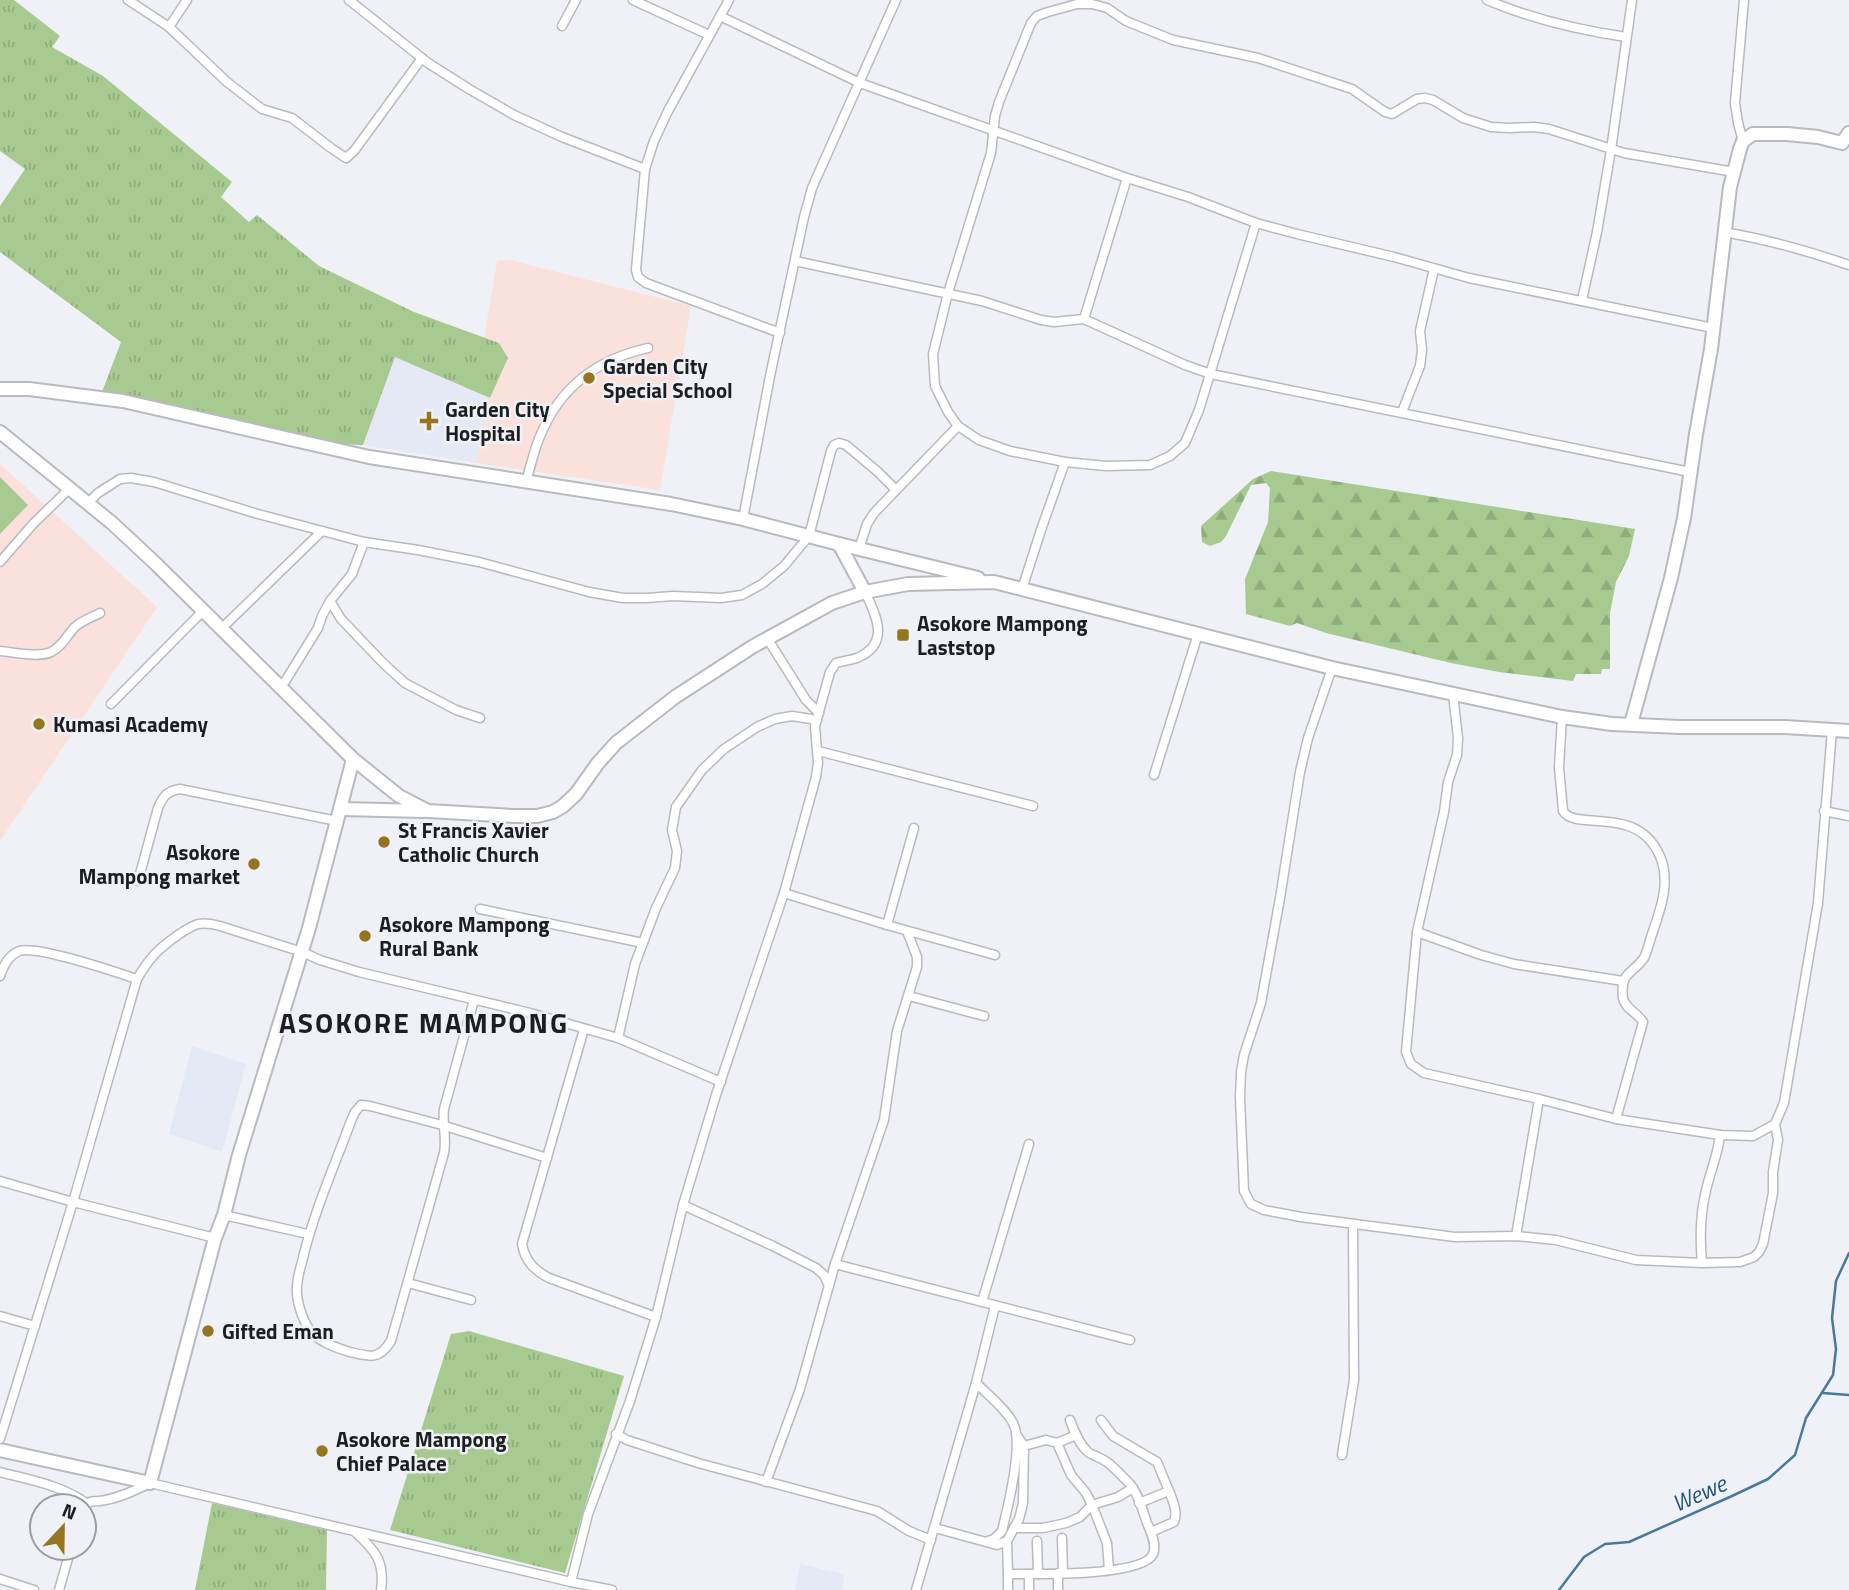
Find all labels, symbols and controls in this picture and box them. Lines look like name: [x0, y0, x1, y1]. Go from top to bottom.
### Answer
place label: Garden City Special School: [603, 350, 733, 406]
marker: Garden City Special School: [581, 370, 597, 386]
place label: Garden City Hospital: [445, 393, 550, 449]
marker: Garden City Hospital: [419, 411, 439, 431]
place label: Asokore Mampong Laststop: [917, 607, 1087, 663]
marker: Asokore Mampong Laststop: [895, 627, 911, 643]
place label: Kumasi Academy: [53, 708, 208, 740]
marker: Kumasi Academy: [31, 716, 47, 732]
place label: St Francis Xavier Catholic Church: [398, 814, 549, 870]
marker: St Francis Xavier Catholic Church: [376, 834, 392, 850]
place label: Asokore Mampong market: [78, 836, 240, 892]
marker: Asokore Mampong market: [246, 856, 262, 872]
place label: Asokore Mampong Rural Bank: [379, 908, 549, 964]
marker: Asokore Mampong Rural Bank: [357, 928, 373, 944]
district label: ASOKORE MAMPONG: [279, 1001, 569, 1044]
place label: Gifted Eman: [222, 1315, 334, 1347]
marker: Gifted Eman: [200, 1323, 216, 1339]
place label: Asokore Mampong Chief Palace: [336, 1423, 506, 1479]
marker: Asokore Mampong Chief Palace: [314, 1443, 330, 1459]
water label: Wewe: [1666, 1465, 1733, 1520]
north arrow: [28, 1492, 98, 1562]
text: N: [58, 1495, 81, 1527]

